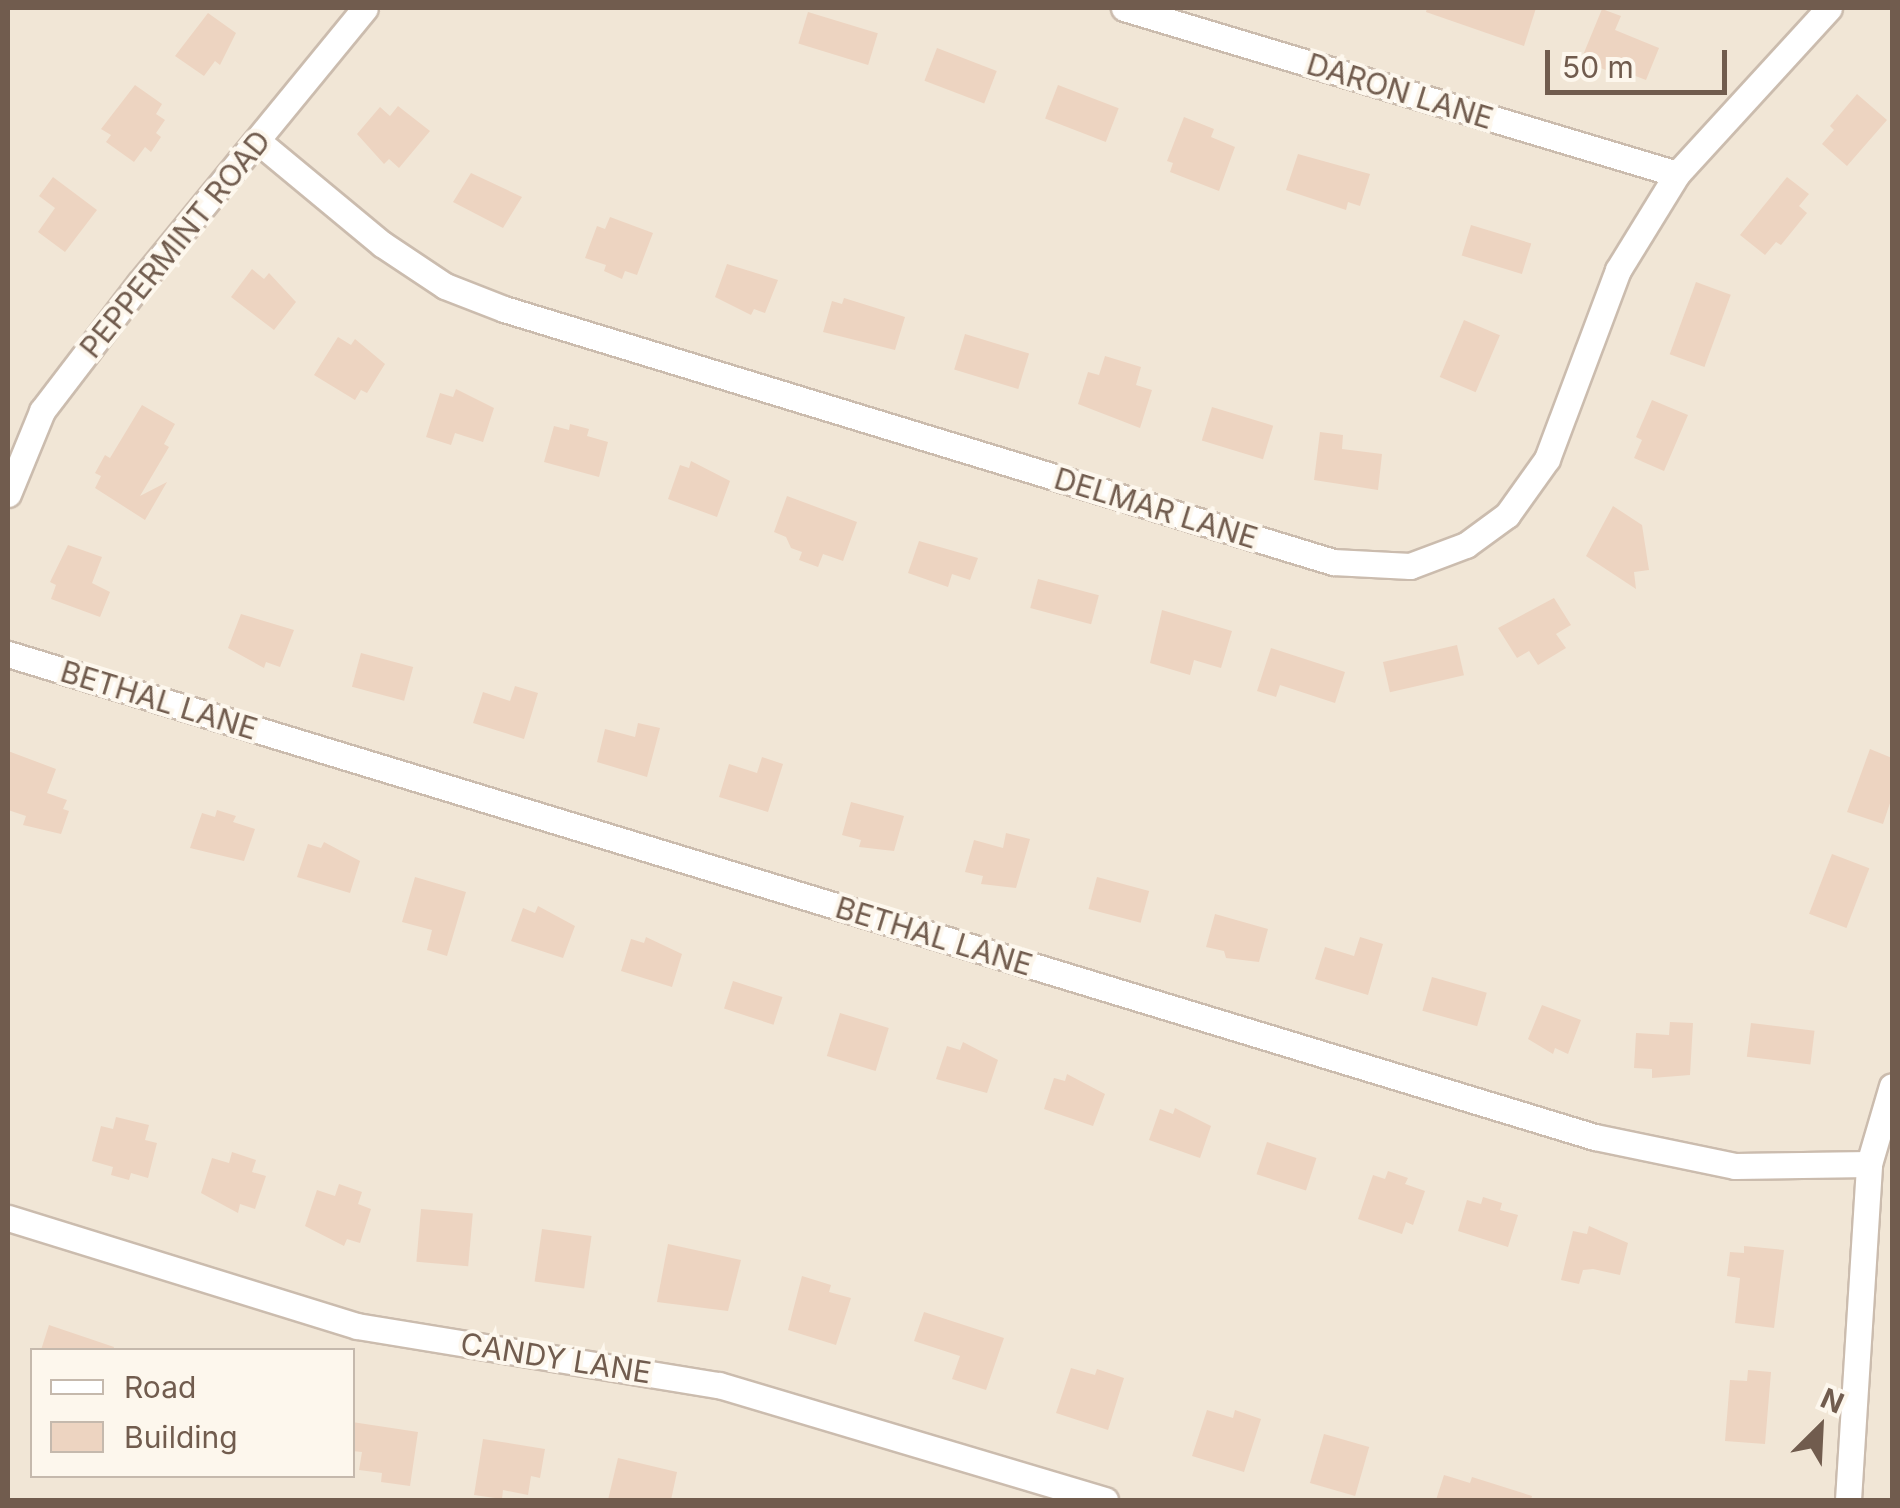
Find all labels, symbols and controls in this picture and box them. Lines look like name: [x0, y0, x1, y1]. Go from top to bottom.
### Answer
scale bar: [1550, 30, 1732, 92]
street label: DARON LANE: [1302, 46, 1498, 136]
text: 50 m: [1562, 49, 1634, 85]
street label: PEPPERMINT ROAD: [72, 123, 278, 365]
street label: DELMAR LANE: [1050, 460, 1262, 556]
street label: BETHAL LANE: [56, 653, 262, 747]
street label: BETHAL LANE: [831, 889, 1037, 983]
street label: CANDY LANE: [458, 1325, 654, 1391]
legend: [30, 1348, 355, 1478]
text: Road: [124, 1369, 196, 1405]
north arrow: [1770, 1378, 1870, 1478]
text: N: [1816, 1381, 1849, 1420]
text: Building: [124, 1419, 238, 1455]

